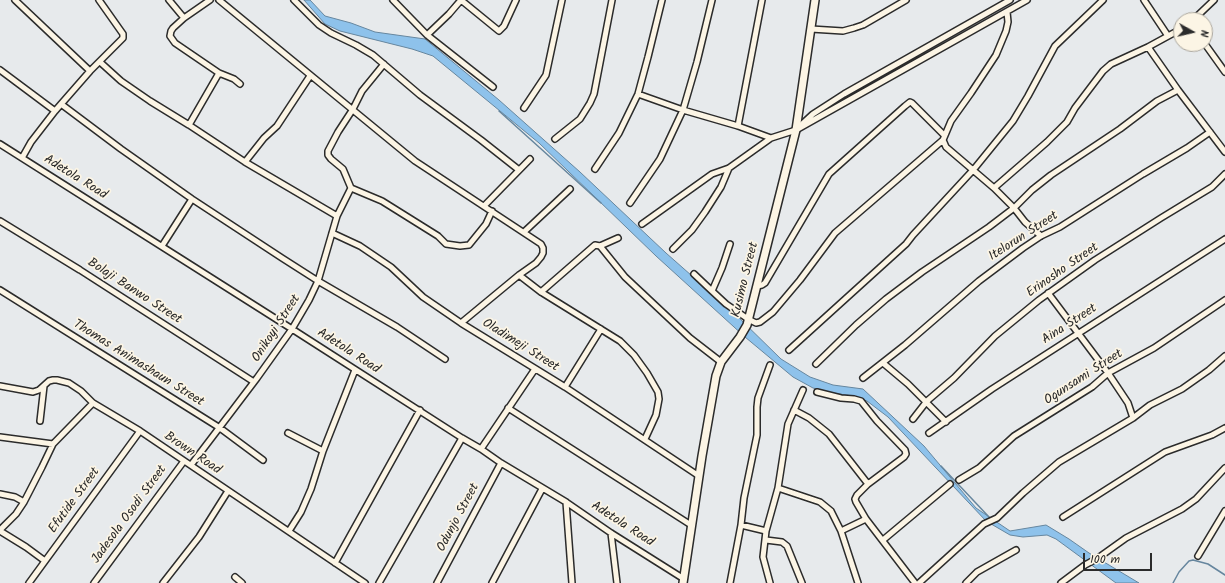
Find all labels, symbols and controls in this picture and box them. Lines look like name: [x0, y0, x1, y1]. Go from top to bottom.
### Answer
north arrow: [1173, 12, 1213, 52]
text: N: [1194, 29, 1213, 38]
street label: Adetola Road: [40, 152, 110, 204]
street label: Itelorun Street: [986, 209, 1062, 265]
street label: Erinosho Street: [1024, 240, 1102, 302]
street label: Kusimo Street: [729, 241, 763, 319]
street label: Bolaji Banwo Street: [84, 256, 184, 328]
street label: Onikoyi Street: [249, 292, 305, 366]
street label: Aina Street: [1040, 302, 1100, 348]
street label: Oladimeji Street: [479, 316, 561, 376]
street label: Thomas Animashaun Street: [70, 317, 206, 411]
street label: Adetola Road: [314, 326, 382, 378]
street label: Ogunsami Street: [1042, 347, 1126, 409]
street label: Brown Road: [161, 429, 223, 479]
street label: Jadesola Osodi Street: [89, 463, 171, 567]
street label: Efutide Street: [46, 465, 104, 537]
street label: Odunjo Street: [435, 481, 483, 555]
street label: Adetola Road: [588, 499, 656, 551]
scale bar: [1085, 545, 1154, 571]
text: 100 m: [1090, 550, 1120, 569]

